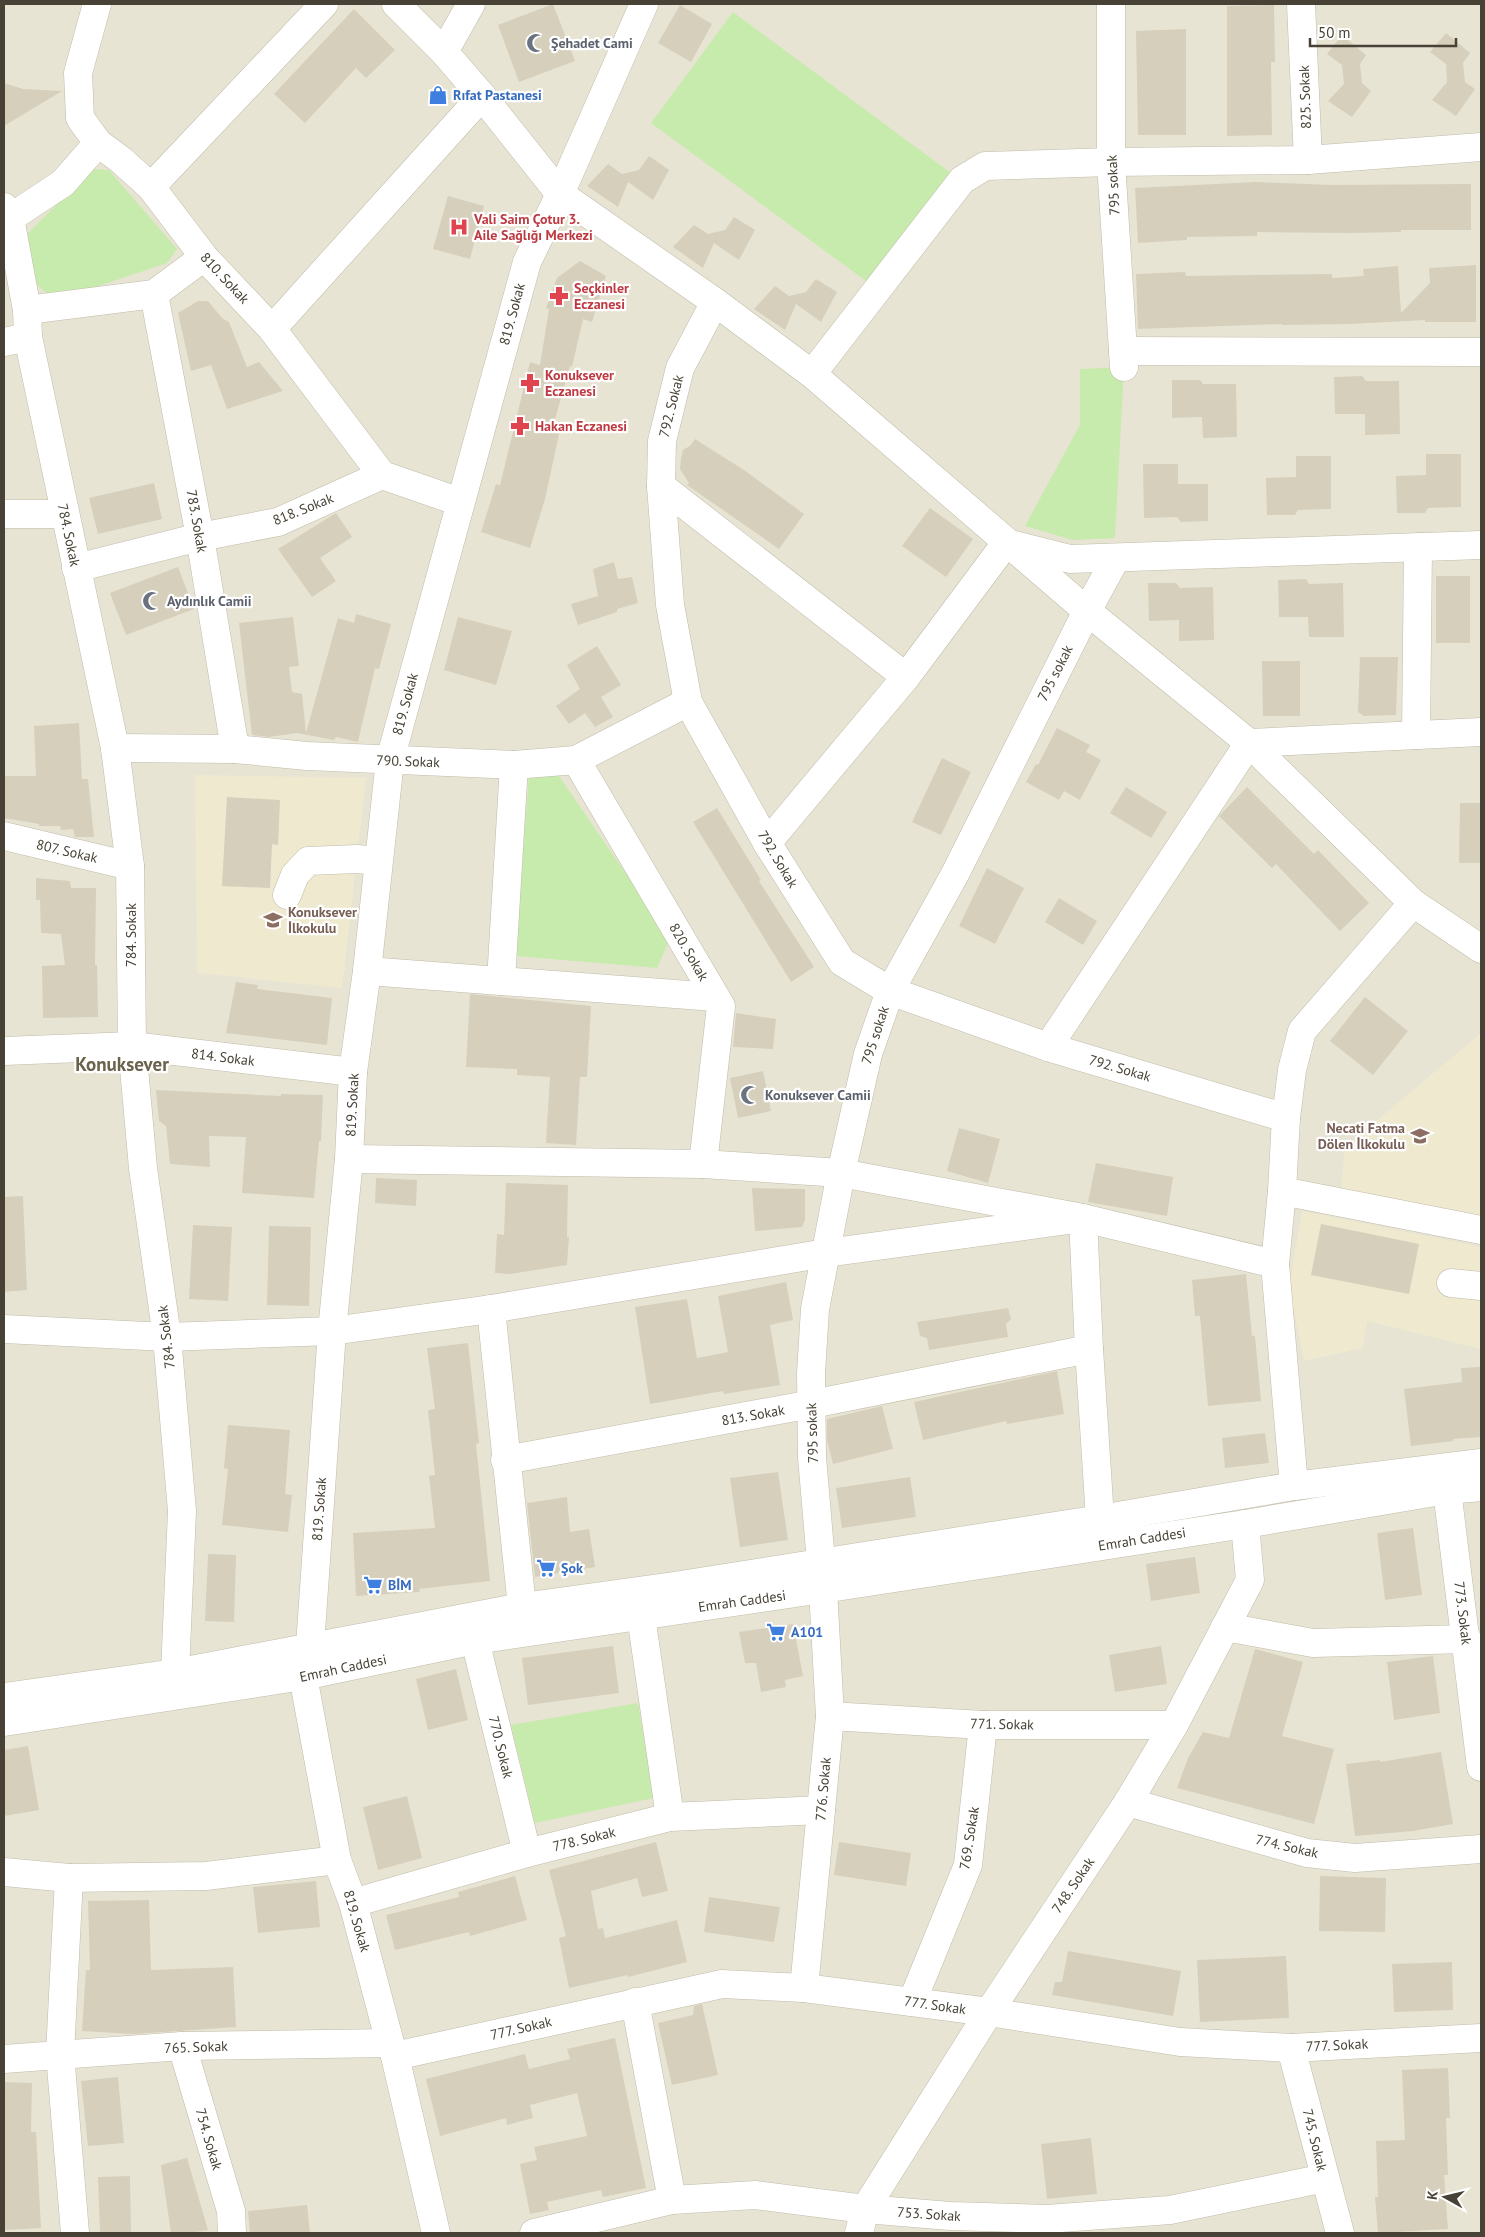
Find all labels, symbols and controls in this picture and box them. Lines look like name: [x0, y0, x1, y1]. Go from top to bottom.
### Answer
scale bar: [1310, 15, 1456, 47]
text: 50 m: [1318, 23, 1351, 42]
mosque icon: Şehadet Cami: [525, 32, 547, 54]
place label: Şehadet Cami: [551, 34, 633, 52]
street label: 825. Sokak: [1295, 64, 1315, 129]
shop icon: Rıfat Pastanesi: [427, 84, 449, 106]
place label: Rıfat Pastanesi: [453, 86, 542, 104]
street label: 795 sokak: [1102, 154, 1124, 216]
place label: Vali Saim Çotur 3. Aile Sağlığı Merkezi: [473, 210, 593, 244]
hospital icon: Vali Saim Çotur 3. Aile Sağlığı Merkezi: [448, 216, 470, 238]
street label: 810. Sokak: [197, 249, 254, 308]
place label: Seçkinler Eczanesi: [574, 279, 629, 313]
street label: 819. Sokak: [495, 281, 529, 347]
pharmacy icon: Seçkinler Eczanesi: [548, 285, 570, 307]
place label: Konuksever Eczanesi: [545, 366, 614, 400]
pharmacy icon: Konuksever Eczanesi: [519, 372, 541, 394]
street label: 792. Sokak: [655, 373, 688, 439]
pharmacy icon: Hakan Eczanesi: [509, 415, 531, 437]
place label: Hakan Eczanesi: [535, 417, 627, 435]
street label: 783. Sokak: [183, 488, 211, 554]
street label: 818. Sokak: [270, 489, 336, 529]
street label: 784. Sokak: [54, 502, 84, 568]
mosque icon: Aydınlık Camii: [141, 590, 163, 612]
place label: Aydınlık Camii: [167, 592, 252, 610]
street label: 795 sokak: [1033, 642, 1077, 704]
street label: 819. Sokak: [388, 671, 422, 737]
street label: 790. Sokak: [376, 751, 441, 771]
street label: 792. Sokak: [754, 827, 802, 891]
street label: 807. Sokak: [35, 835, 100, 867]
street label: 784. Sokak: [122, 903, 140, 967]
place label: Konuksever İlkokulu: [288, 903, 357, 937]
school or university icon: Konuksever İlkokulu: [262, 909, 284, 931]
street label: 820. Sokak: [665, 920, 713, 984]
street label: 795 sokak: [857, 1003, 893, 1066]
street label: 814. Sokak: [190, 1044, 256, 1070]
street label: 792. Sokak: [1087, 1051, 1153, 1086]
district label: Konuksever: [75, 1052, 169, 1076]
street label: 819. Sokak: [341, 1072, 363, 1137]
mosque icon: Konuksever Camii: [739, 1084, 761, 1106]
place label: Konuksever Camii: [765, 1086, 871, 1104]
place label: Necati Fatma Dölen İlkokulu: [1318, 1119, 1405, 1153]
school or university icon: Necati Fatma Dölen İlkokulu: [1409, 1125, 1431, 1147]
street label: 784. Sokak: [153, 1304, 179, 1370]
street label: 813. Sokak: [720, 1401, 786, 1429]
street label: 795 sokak: [802, 1402, 822, 1463]
street label: 819. Sokak: [308, 1476, 330, 1541]
street label: Emrah Caddesi: [1097, 1523, 1187, 1555]
supermarket icon: Şok: [535, 1557, 557, 1579]
place label: Şok: [561, 1559, 583, 1577]
supermarket icon: BİM: [362, 1574, 384, 1596]
place label: BİM: [388, 1576, 411, 1594]
street label: 773. Sokak: [1450, 1580, 1476, 1646]
street label: Emrah Caddesi: [697, 1586, 787, 1616]
supermarket icon: A101: [765, 1621, 787, 1643]
place label: A101: [791, 1623, 823, 1641]
street label: Emrah Caddesi: [298, 1650, 388, 1686]
street label: 770. Sokak: [485, 1714, 518, 1780]
street label: 771. Sokak: [970, 1714, 1034, 1734]
street label: 776. Sokak: [811, 1756, 835, 1822]
street label: 769. Sokak: [955, 1805, 983, 1871]
street label: 778. Sokak: [551, 1822, 617, 1855]
street label: 774. Sokak: [1254, 1830, 1320, 1862]
street label: 748. Sokak: [1048, 1853, 1098, 1916]
street label: 819. Sokak: [340, 1888, 375, 1954]
street label: 777. Sokak: [903, 1992, 967, 2018]
street label: 777. Sokak: [489, 2012, 554, 2044]
street label: 777. Sokak: [1305, 2034, 1369, 2056]
street label: 765. Sokak: [164, 2037, 229, 2057]
street label: 754. Sokak: [192, 2106, 227, 2172]
street label: 745. Sokak: [1299, 2107, 1332, 2173]
north arrow: [1420, 2172, 1470, 2222]
text: K: [1423, 2189, 1442, 2201]
street label: 753. Sokak: [897, 2203, 962, 2225]

